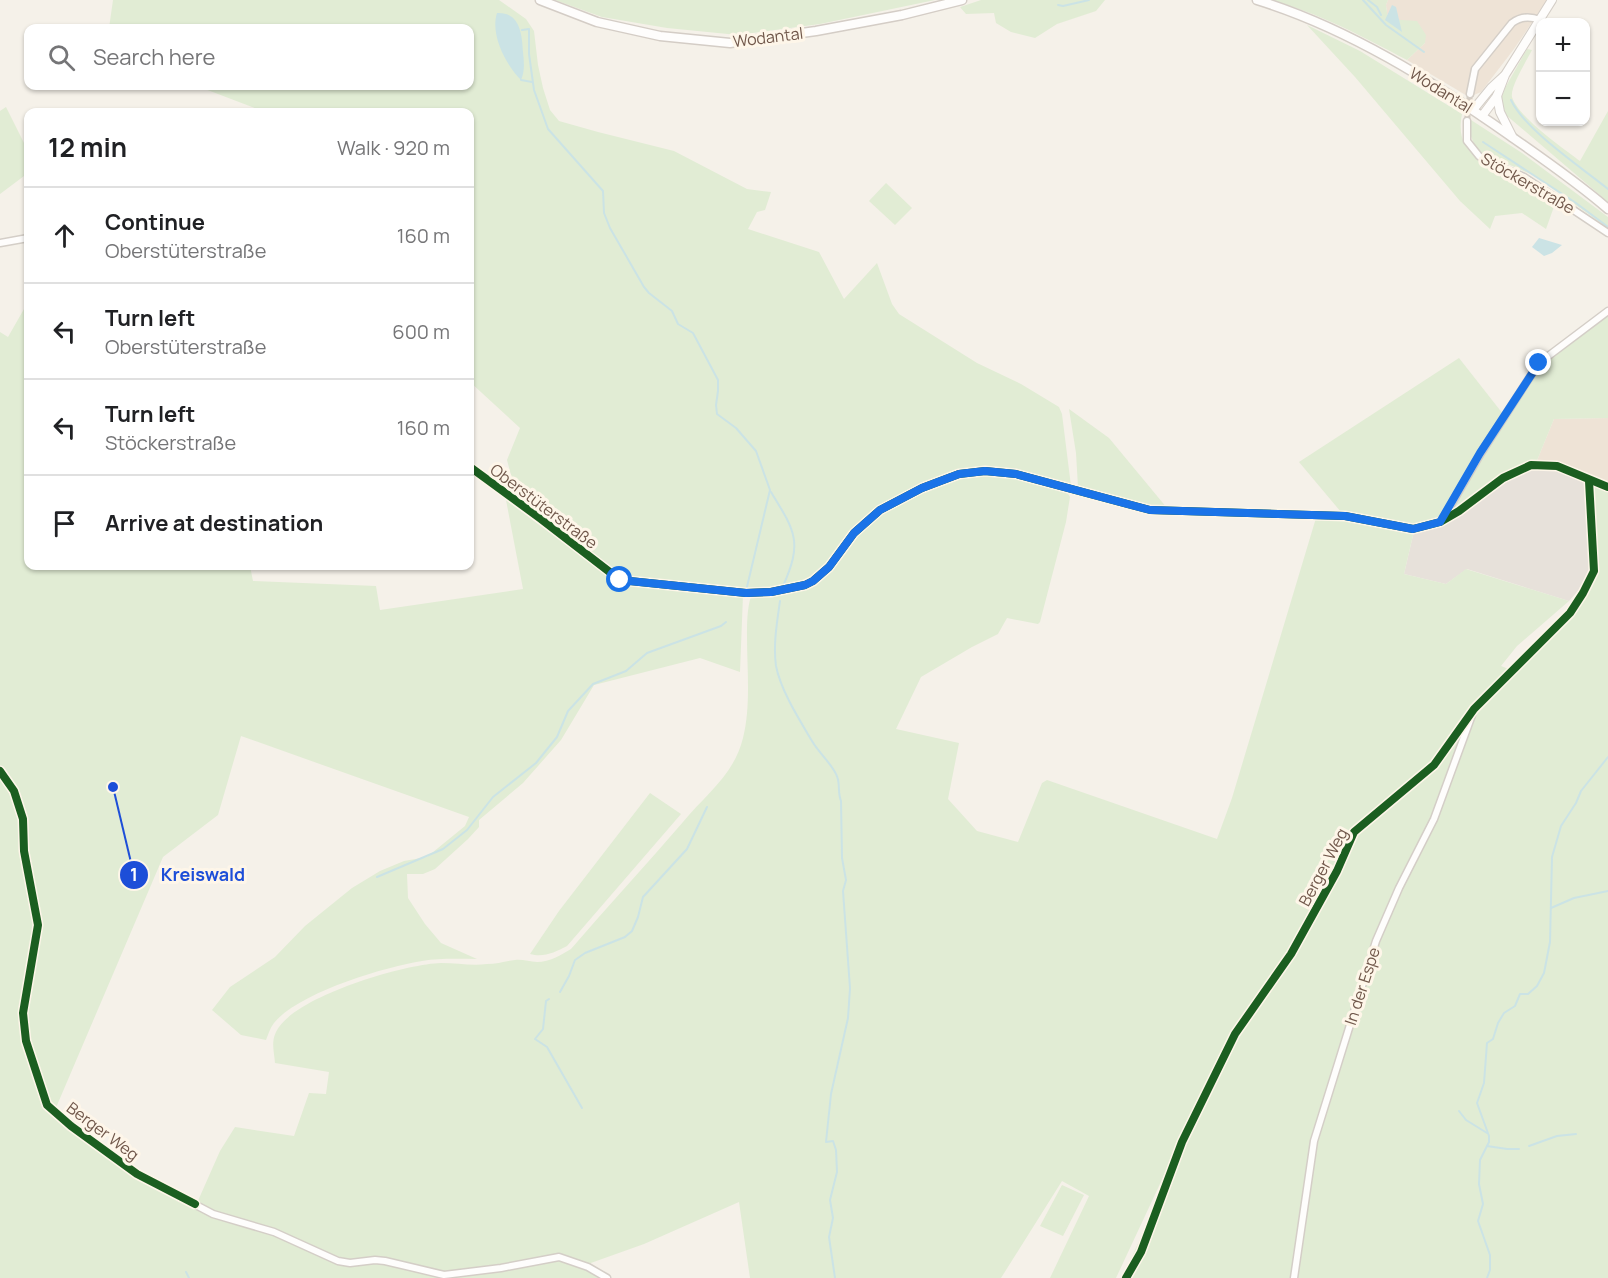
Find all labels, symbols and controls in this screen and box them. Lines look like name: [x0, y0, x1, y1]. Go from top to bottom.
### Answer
map controls: [1536, 18, 1590, 126]
button: +: [1536, 18, 1590, 72]
street label: Wodantal: [732, 22, 804, 52]
search box: [24, 24, 474, 90]
icon: search: [45, 41, 78, 74]
text: Search here: [93, 42, 215, 72]
street label: Wodantal: [1405, 62, 1477, 118]
button: −: [1536, 72, 1590, 126]
text: 12 min: [48, 129, 127, 165]
text: Walk · 920 m: [337, 134, 450, 161]
street label: Stöckerstraße: [1477, 147, 1579, 219]
text: Continue: [105, 207, 205, 237]
icon: ahead: [48, 219, 81, 252]
text: 160 m: [397, 222, 450, 249]
text: Oberstüterstraße: [105, 237, 266, 264]
text: Turn left: [105, 303, 195, 333]
icon: left: [48, 315, 81, 348]
text: 600 m: [392, 318, 450, 345]
text: Oberstüterstraße: [105, 333, 266, 360]
route end: [1525, 349, 1551, 375]
text: Turn left: [105, 399, 195, 429]
icon: left: [48, 411, 81, 444]
text: 160 m: [397, 414, 450, 441]
text: Stöckerstraße: [105, 429, 236, 456]
street label: Oberstüterstraße: [486, 458, 602, 554]
icon: arrive: [48, 507, 81, 540]
text: Arrive at destination: [105, 508, 323, 538]
route start: [606, 566, 632, 592]
street label: Berger Weg: [1293, 824, 1353, 910]
callout: Kreiswald: [119, 857, 257, 893]
text: 1: [130, 862, 138, 886]
text: Kreiswald: [161, 862, 245, 886]
street label: In der Espe: [1339, 944, 1385, 1028]
street label: Berger Weg: [62, 1097, 144, 1165]

